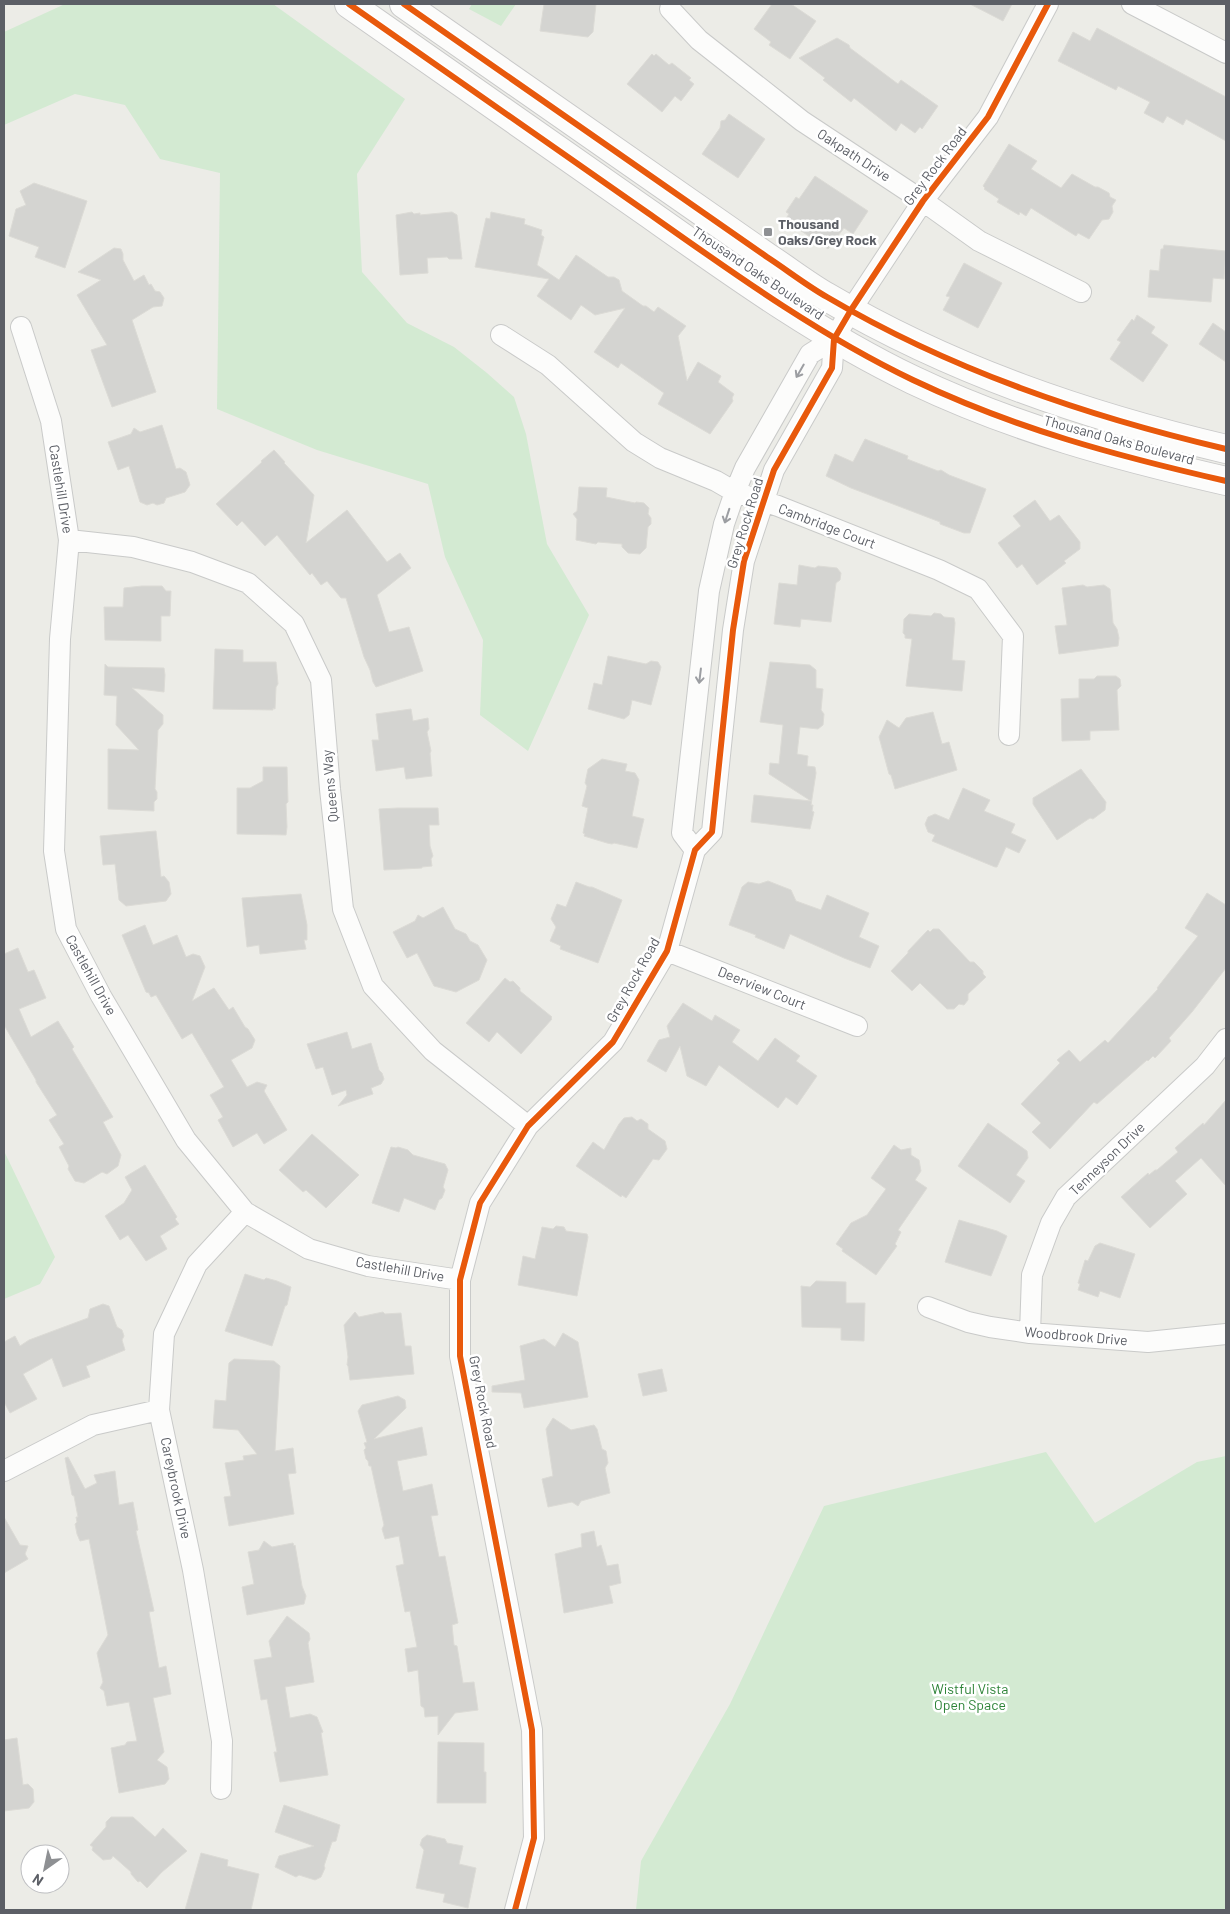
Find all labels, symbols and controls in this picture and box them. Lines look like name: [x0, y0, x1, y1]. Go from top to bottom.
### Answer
street label: Grey Rock Road: [899, 123, 970, 208]
street label: Oakpath Drive: [814, 125, 894, 185]
place label: Thousand Oaks/Grey Rock: [778, 215, 877, 248]
street label: Thousand Oaks Boulevard: [689, 222, 827, 323]
marker: Thousand Oaks/Grey Rock: [762, 226, 774, 238]
one-way arrow: [795, 364, 805, 379]
street label: Thousand Oaks Boulevard: [1042, 411, 1196, 468]
street label: Castlehill Drive: [46, 443, 77, 535]
street label: Grey Rock Road: [723, 475, 766, 570]
street label: Cambridge Court: [776, 499, 878, 552]
one-way arrow: [722, 508, 731, 523]
one-way arrow: [695, 667, 705, 683]
street label: Queens Way: [318, 749, 341, 823]
street label: Castlehill Drive: [62, 931, 121, 1018]
street label: Grey Rock Road: [602, 934, 663, 1025]
street label: Deerview Court: [716, 962, 809, 1013]
street label: Tenneyson Drive: [1065, 1118, 1148, 1199]
street label: Castlehill Drive: [354, 1252, 446, 1285]
street label: Woodbrook Drive: [1024, 1323, 1128, 1348]
street label: Grey Rock Road: [466, 1354, 501, 1450]
street label: Careybrook Drive: [157, 1436, 196, 1540]
park label: Wistful Vista Open Space: [932, 1680, 1008, 1713]
north arrow: [20, 1844, 70, 1894]
text: N: [29, 1871, 46, 1890]

